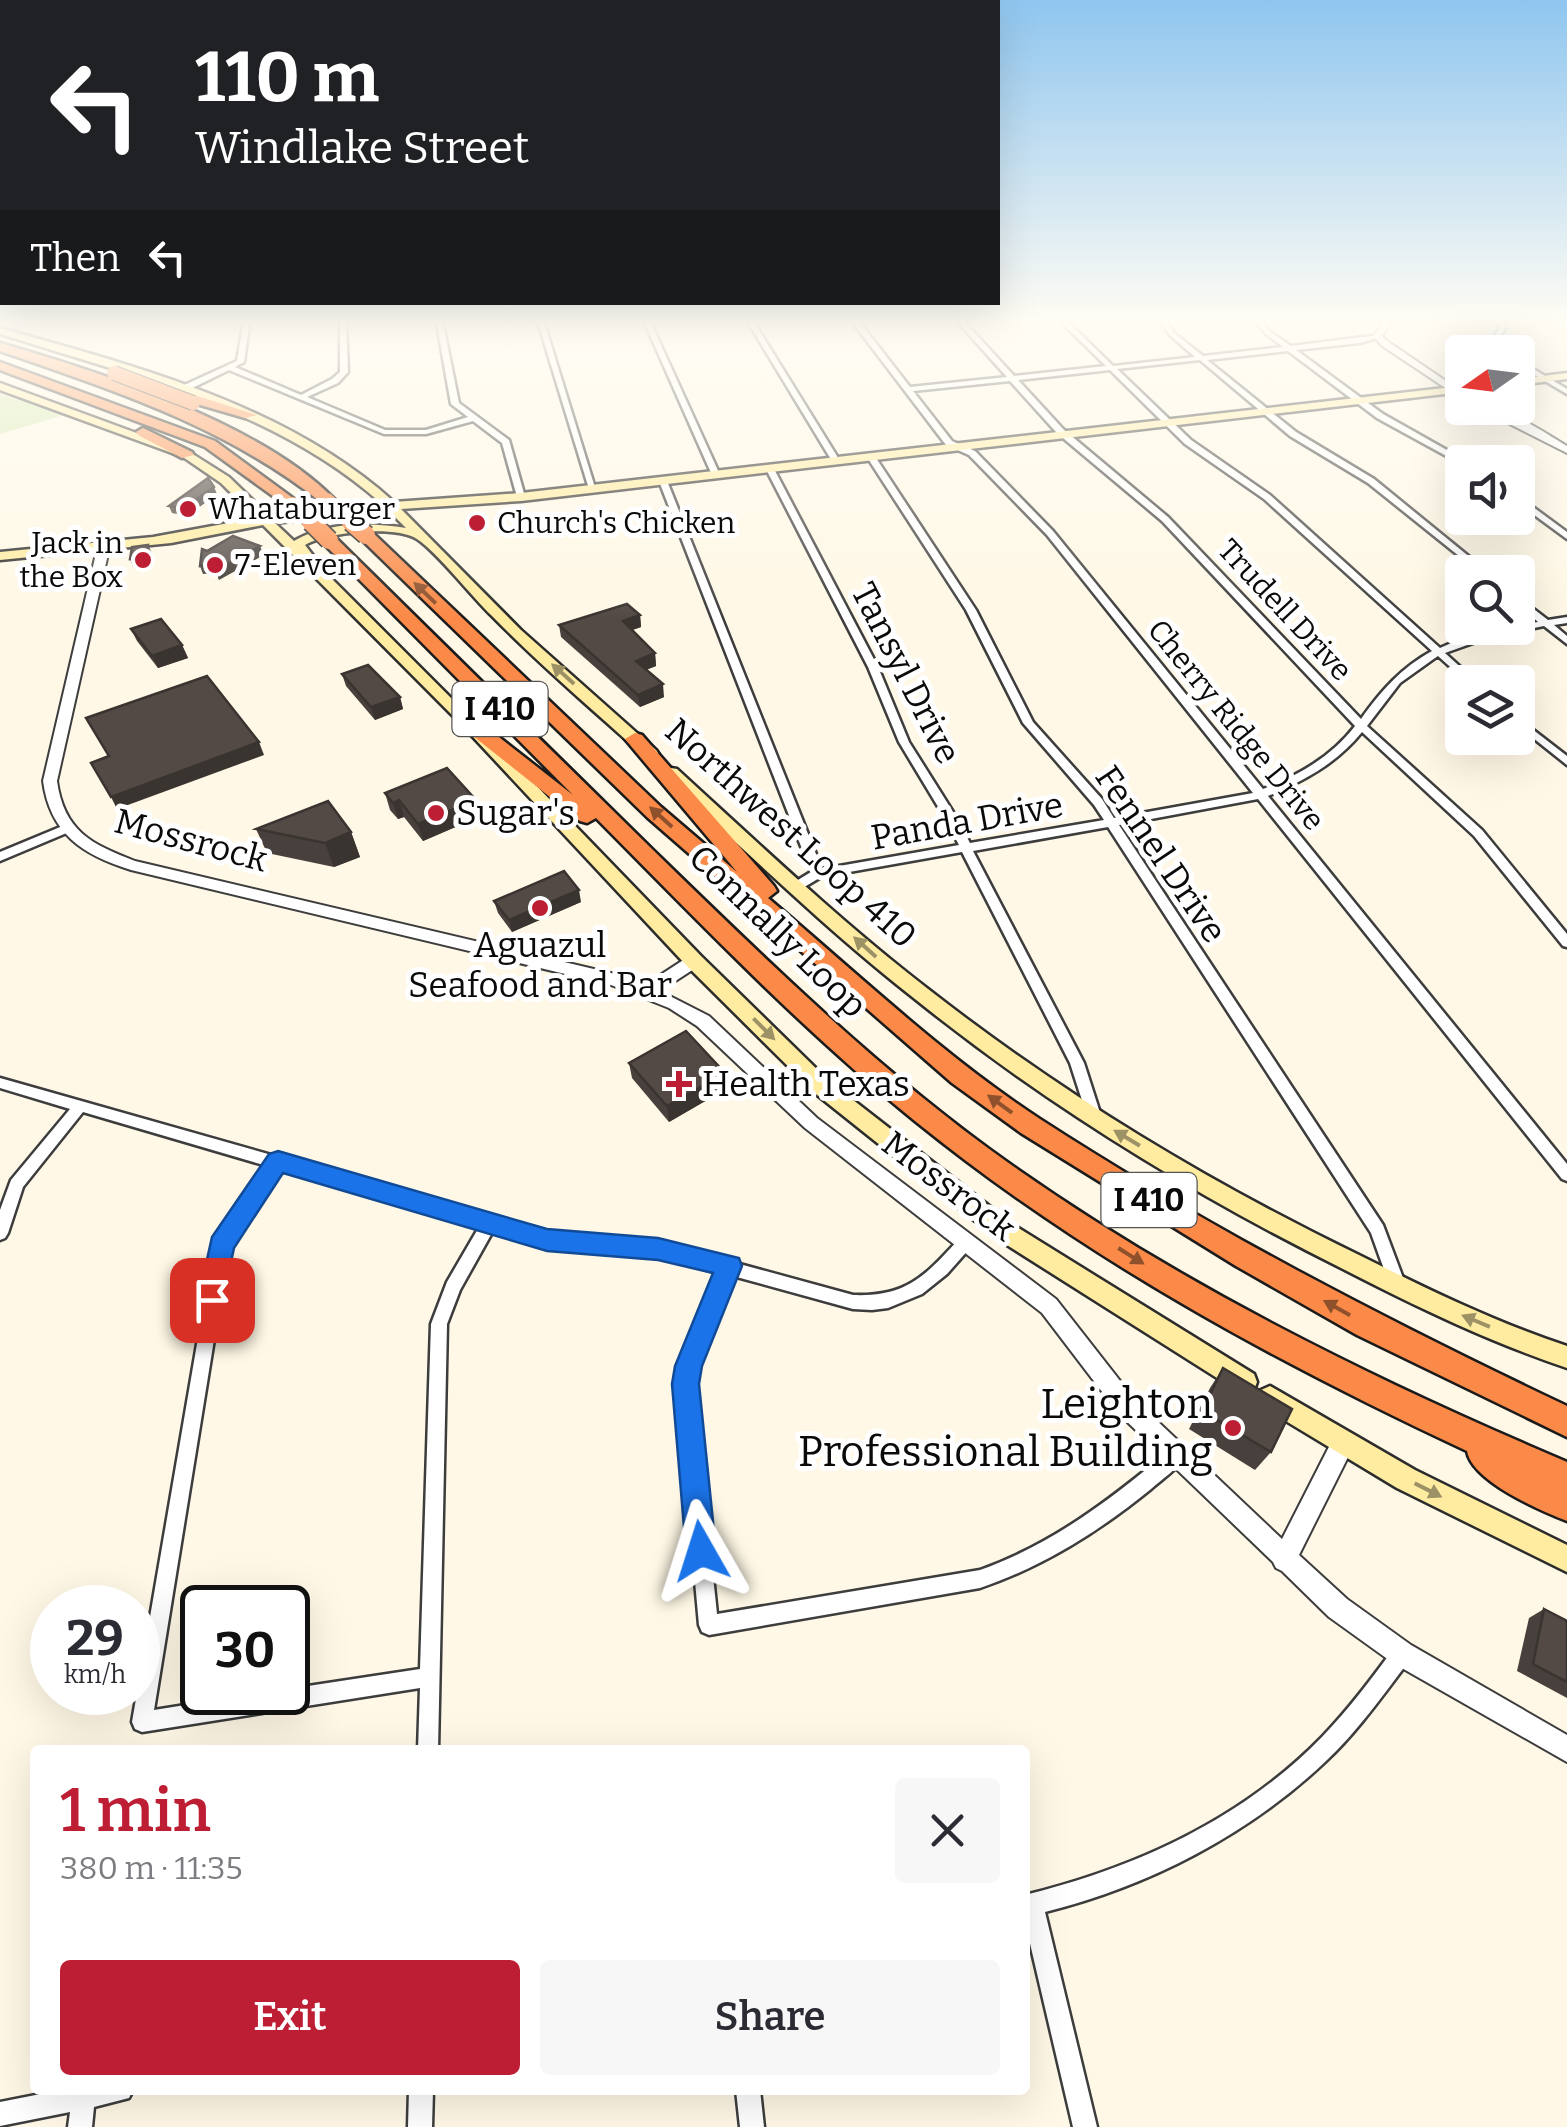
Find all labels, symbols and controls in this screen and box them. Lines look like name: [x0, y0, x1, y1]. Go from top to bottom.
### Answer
text: 110 m: [195, 36, 379, 120]
icon: left: [30, 40, 160, 170]
text: Windlake Street: [195, 121, 529, 175]
icon: left: [140, 230, 195, 285]
text: Then: [30, 235, 120, 281]
north arrow: [1445, 335, 1535, 425]
map controls: [1445, 335, 1535, 755]
button: sound: [1445, 445, 1535, 535]
place label: Whataburger: [208, 491, 395, 527]
marker: Whataburger: [177, 498, 199, 520]
place label: Church's Chicken: [497, 505, 735, 541]
marker: Church's Chicken: [466, 512, 488, 534]
place label: Jack in the Box: [20, 525, 123, 595]
street label: Trudell Drive: [1210, 532, 1360, 688]
place label: 7-Eleven: [235, 547, 356, 583]
marker: Jack in the Box: [132, 549, 154, 571]
marker: 7-Eleven: [204, 554, 226, 576]
button: search: [1445, 555, 1535, 645]
street label: Tansyl Drive: [842, 576, 970, 770]
one-way arrow: [414, 582, 438, 605]
street label: Cherry Ridge Drive: [1140, 612, 1332, 838]
one-way arrow: [551, 662, 575, 685]
button: layers: [1445, 665, 1535, 755]
road number: I 410: [452, 682, 548, 736]
street label: Northwest Loop 410: [657, 709, 925, 957]
street label: Fennel Drive: [1087, 758, 1235, 950]
street label: Panda Drive: [868, 783, 1066, 859]
place label: Sugar's: [456, 792, 575, 834]
street label: Mossrock: [110, 800, 272, 881]
marker: Sugar's: [425, 802, 447, 824]
one-way arrow: [649, 807, 674, 829]
street label: Connally Loop: [681, 836, 875, 1026]
marker: Aguazul Seafood and Bar: [529, 897, 551, 919]
place label: Aguazul Seafood and Bar: [408, 924, 672, 1006]
one-way arrow: [853, 936, 878, 958]
one-way arrow: [752, 1017, 775, 1041]
place label: Health Texas: [702, 1063, 910, 1105]
marker: Health Texas: [666, 1071, 692, 1097]
one-way arrow: [986, 1094, 1013, 1114]
street label: Mossrock: [874, 1122, 1024, 1250]
one-way arrow: [1113, 1130, 1141, 1147]
road number: I 410: [1102, 1173, 1196, 1227]
one-way arrow: [1117, 1247, 1145, 1264]
pin: [170, 1258, 255, 1343]
icon: arrive: [185, 1273, 240, 1328]
one-way arrow: [1323, 1300, 1352, 1317]
one-way arrow: [1461, 1313, 1491, 1329]
place label: Leighton Professional Building: [798, 1379, 1213, 1477]
marker: Leighton Professional Building: [1222, 1417, 1244, 1439]
one-way arrow: [1414, 1481, 1443, 1498]
position arrow: [649, 1499, 753, 1603]
speed limit sign: 30: [180, 1585, 310, 1715]
text: 29: [66, 1608, 124, 1668]
text: km/h: [64, 1660, 126, 1690]
text: 1 min: [60, 1775, 211, 1847]
button: close: [895, 1778, 1000, 1883]
text: 380 m · 11:35: [60, 1849, 243, 1887]
button: Exit: [60, 1960, 520, 2075]
button: Share: [540, 1960, 1000, 2075]

